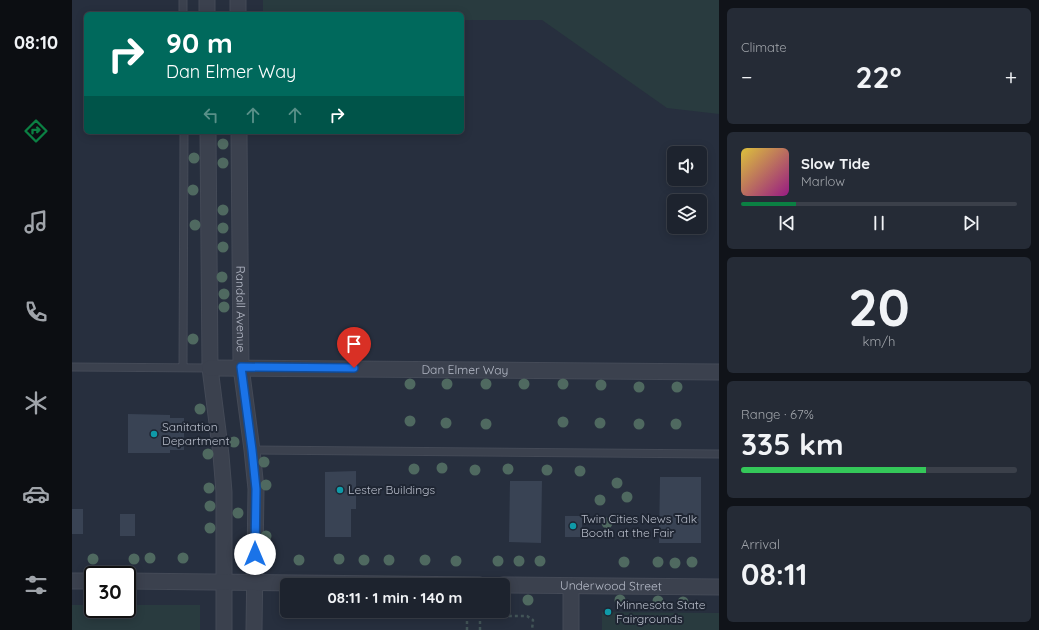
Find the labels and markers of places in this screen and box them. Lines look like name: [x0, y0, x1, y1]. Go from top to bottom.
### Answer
pin: [337, 327, 371, 368]
place label: Sanitation Department: [162, 419, 229, 448]
marker: Sanitation Department: [149, 429, 159, 439]
place label: Lester Buildings: [348, 482, 435, 497]
marker: Lester Buildings: [335, 485, 345, 495]
place label: Twin Cities News Talk Booth at the Fair: [581, 511, 697, 540]
marker: Twin Cities News Talk Booth at the Fair: [568, 521, 578, 531]
place label: Minnesota State Fairgrounds: [616, 597, 706, 626]
marker: Minnesota State Fairgrounds: [603, 607, 613, 617]

